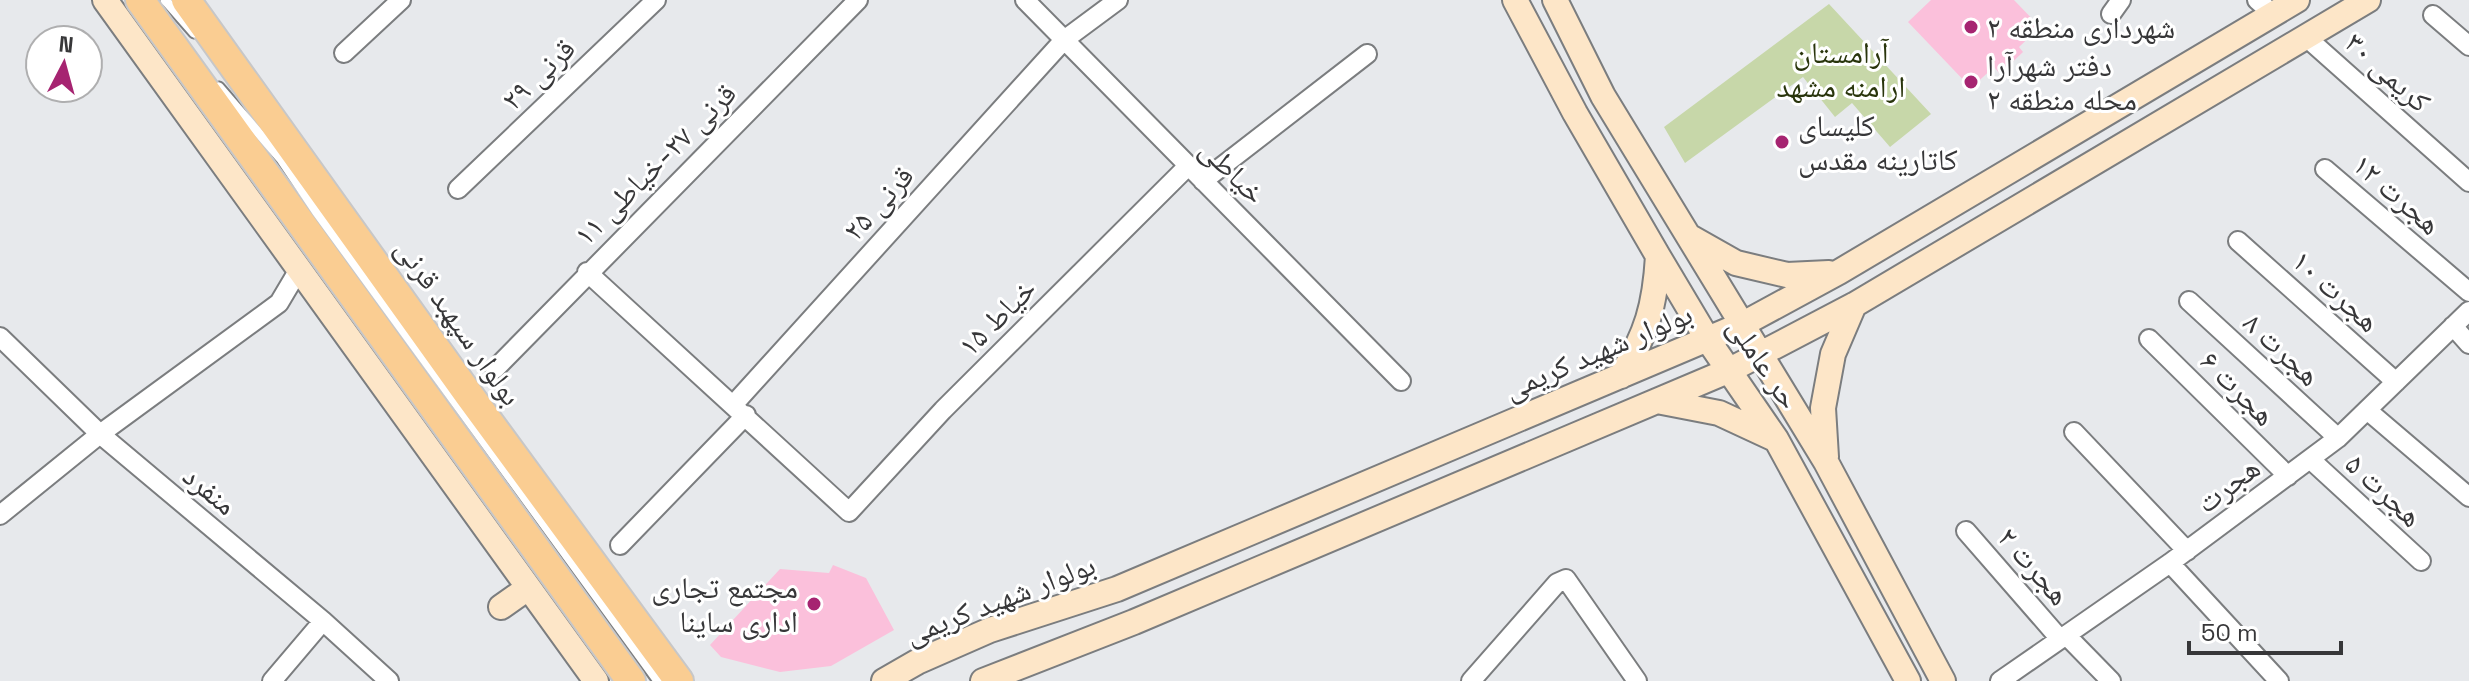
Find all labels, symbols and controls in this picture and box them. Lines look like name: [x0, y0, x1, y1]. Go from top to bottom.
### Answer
place label: شهرداری منطقه ۲: [1987, 8, 2175, 47]
marker: شهرداری منطقه ۲: [1962, 18, 1980, 36]
street label: کریمی ۳۰: [2337, 23, 2439, 121]
north arrow: [24, 24, 104, 104]
text: N: [57, 29, 75, 59]
street label: قرنی ۲۹: [493, 29, 583, 119]
park label: آرامستان ارامنه مشهد: [1777, 33, 1905, 106]
place label: دفتر شهرآرا محله منطقه ۲: [1987, 46, 2137, 119]
marker: دفتر شهرآرا محله منطقه ۲: [1962, 73, 1980, 91]
street label: قرنی ۲۷-خیاطی ۱۱: [565, 74, 745, 254]
place label: کلیسای کاتارینه مقدس: [1798, 106, 1958, 179]
street label: خیاطی: [1192, 130, 1274, 212]
marker: کلیسای کاتارینه مقدس: [1773, 133, 1791, 151]
street label: هجرت ۱۲: [2345, 145, 2449, 243]
street label: قرنی ۲۵: [834, 157, 922, 249]
street label: بولوار سپهبد قرنی: [387, 231, 531, 413]
street label: هجرت ۱۰: [2284, 241, 2388, 341]
street label: خیاط ۱۵: [950, 270, 1044, 364]
street label: بولوار شهید کریمی: [1498, 294, 1698, 408]
street label: هجرت ۸: [2235, 303, 2329, 395]
street label: حر عاملی: [1719, 309, 1809, 417]
street label: هجرت ۶: [2192, 342, 2284, 434]
street label: هجرت ۵: [2337, 444, 2431, 536]
street label: هجرت: [2188, 448, 2268, 522]
street label: منفرد: [175, 456, 245, 524]
street label: هجرت ۲: [1989, 519, 2079, 613]
street label: بولوار شهید کریمی: [899, 545, 1101, 653]
place label: مجتمع تجاری اداری ساینا: [651, 568, 798, 641]
marker: مجتمع تجاری اداری ساینا: [805, 595, 823, 613]
scale bar: [2189, 605, 2341, 655]
text: 50 m: [2201, 617, 2258, 648]

